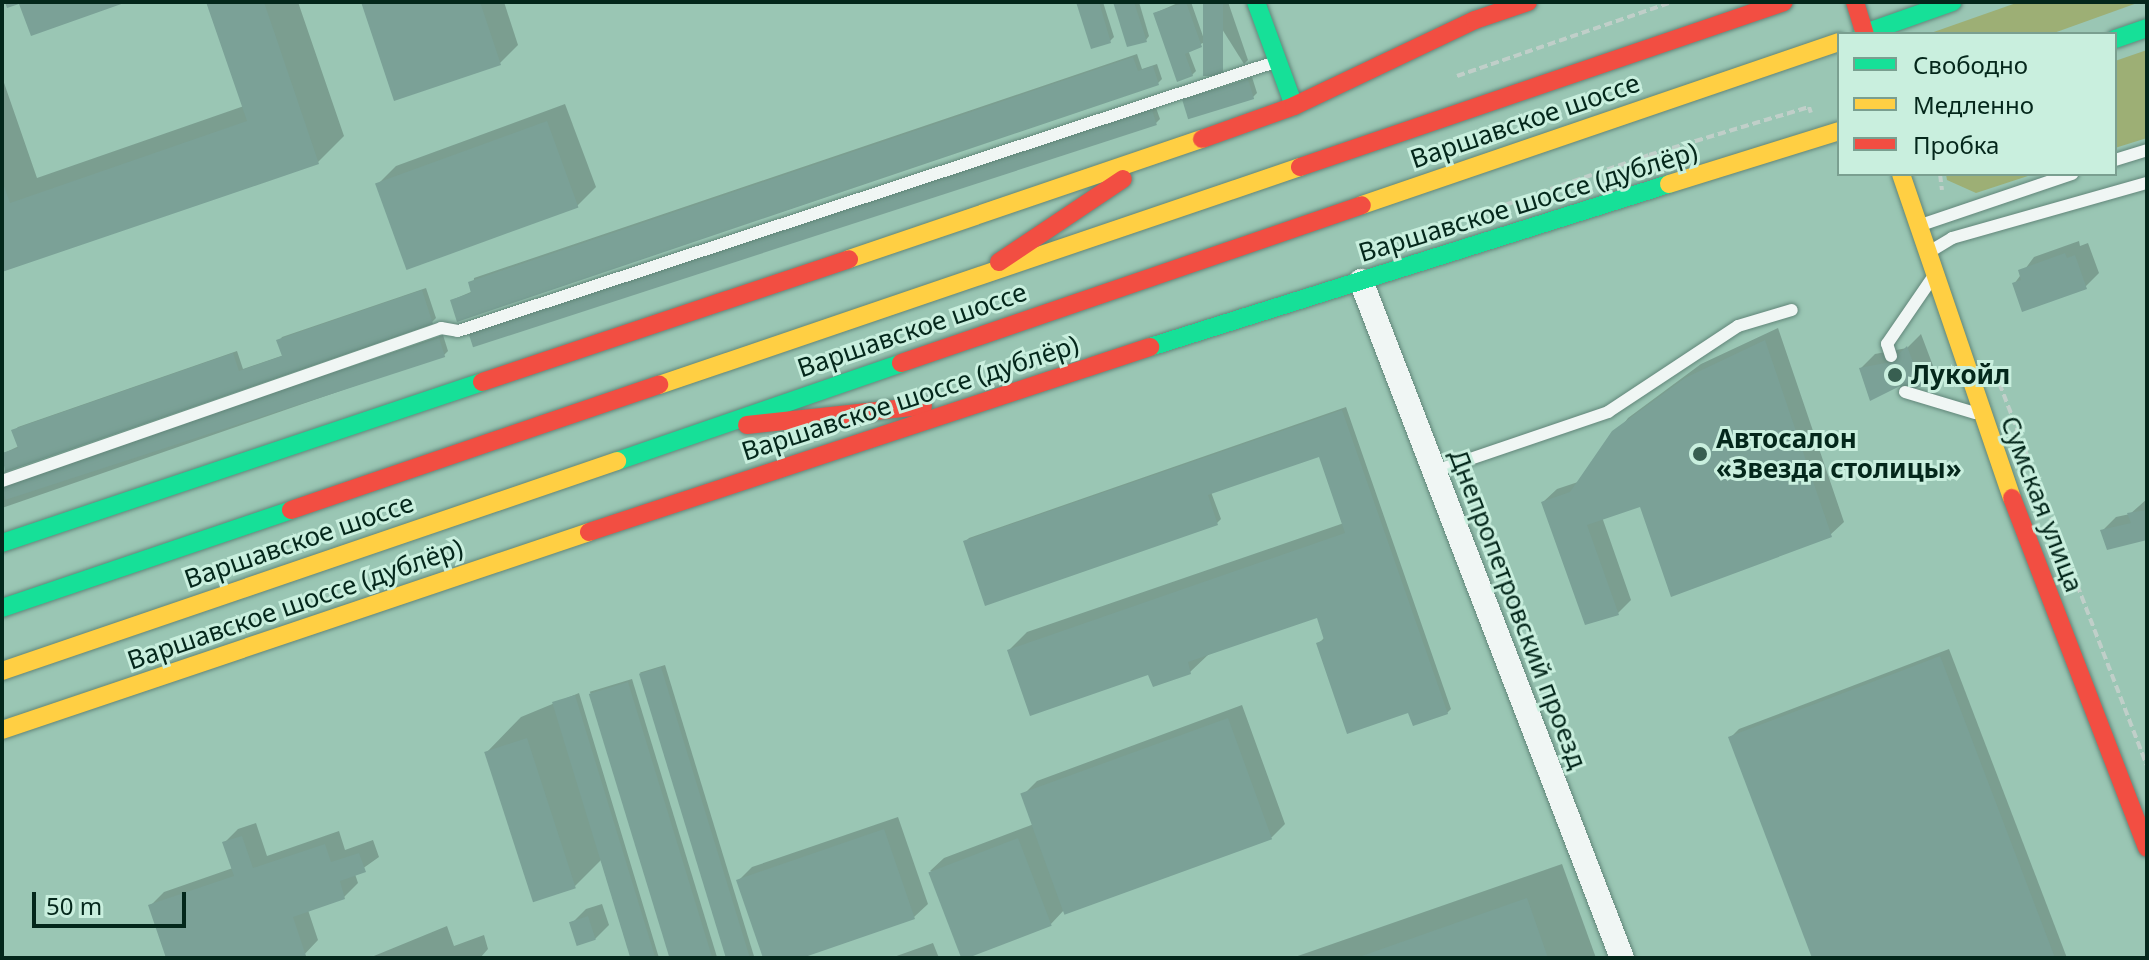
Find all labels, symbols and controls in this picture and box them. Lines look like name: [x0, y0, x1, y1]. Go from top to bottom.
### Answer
legend: [1837, 32, 2117, 176]
text: Свободно: [1913, 48, 2028, 81]
street label: Варшавское шоссе: [1406, 67, 1644, 175]
text: Медленно: [1913, 88, 2034, 121]
text: Пробка: [1913, 128, 1999, 161]
street label: Варшавское шоссе (дублёр): [1355, 136, 1701, 268]
street label: Варшавское шоссе: [793, 276, 1031, 384]
street label: Варшавское шоссе (дублёр): [738, 329, 1082, 467]
place label: Лукойл: [1911, 359, 2010, 391]
marker: Лукойл: [1886, 366, 1904, 384]
street label: Сумская улица: [1994, 412, 2090, 596]
place label: Автосалон «Звезда столицы»: [1716, 423, 1962, 484]
street label: Днепропетровский проезд: [1443, 445, 1593, 773]
marker: Автосалон «Звезда столицы»: [1691, 445, 1709, 463]
street label: Варшавское шоссе: [180, 487, 418, 595]
street label: Варшавское шоссе (дублёр): [123, 532, 467, 676]
scale bar: [36, 876, 190, 926]
text: 50 m: [46, 889, 102, 922]

